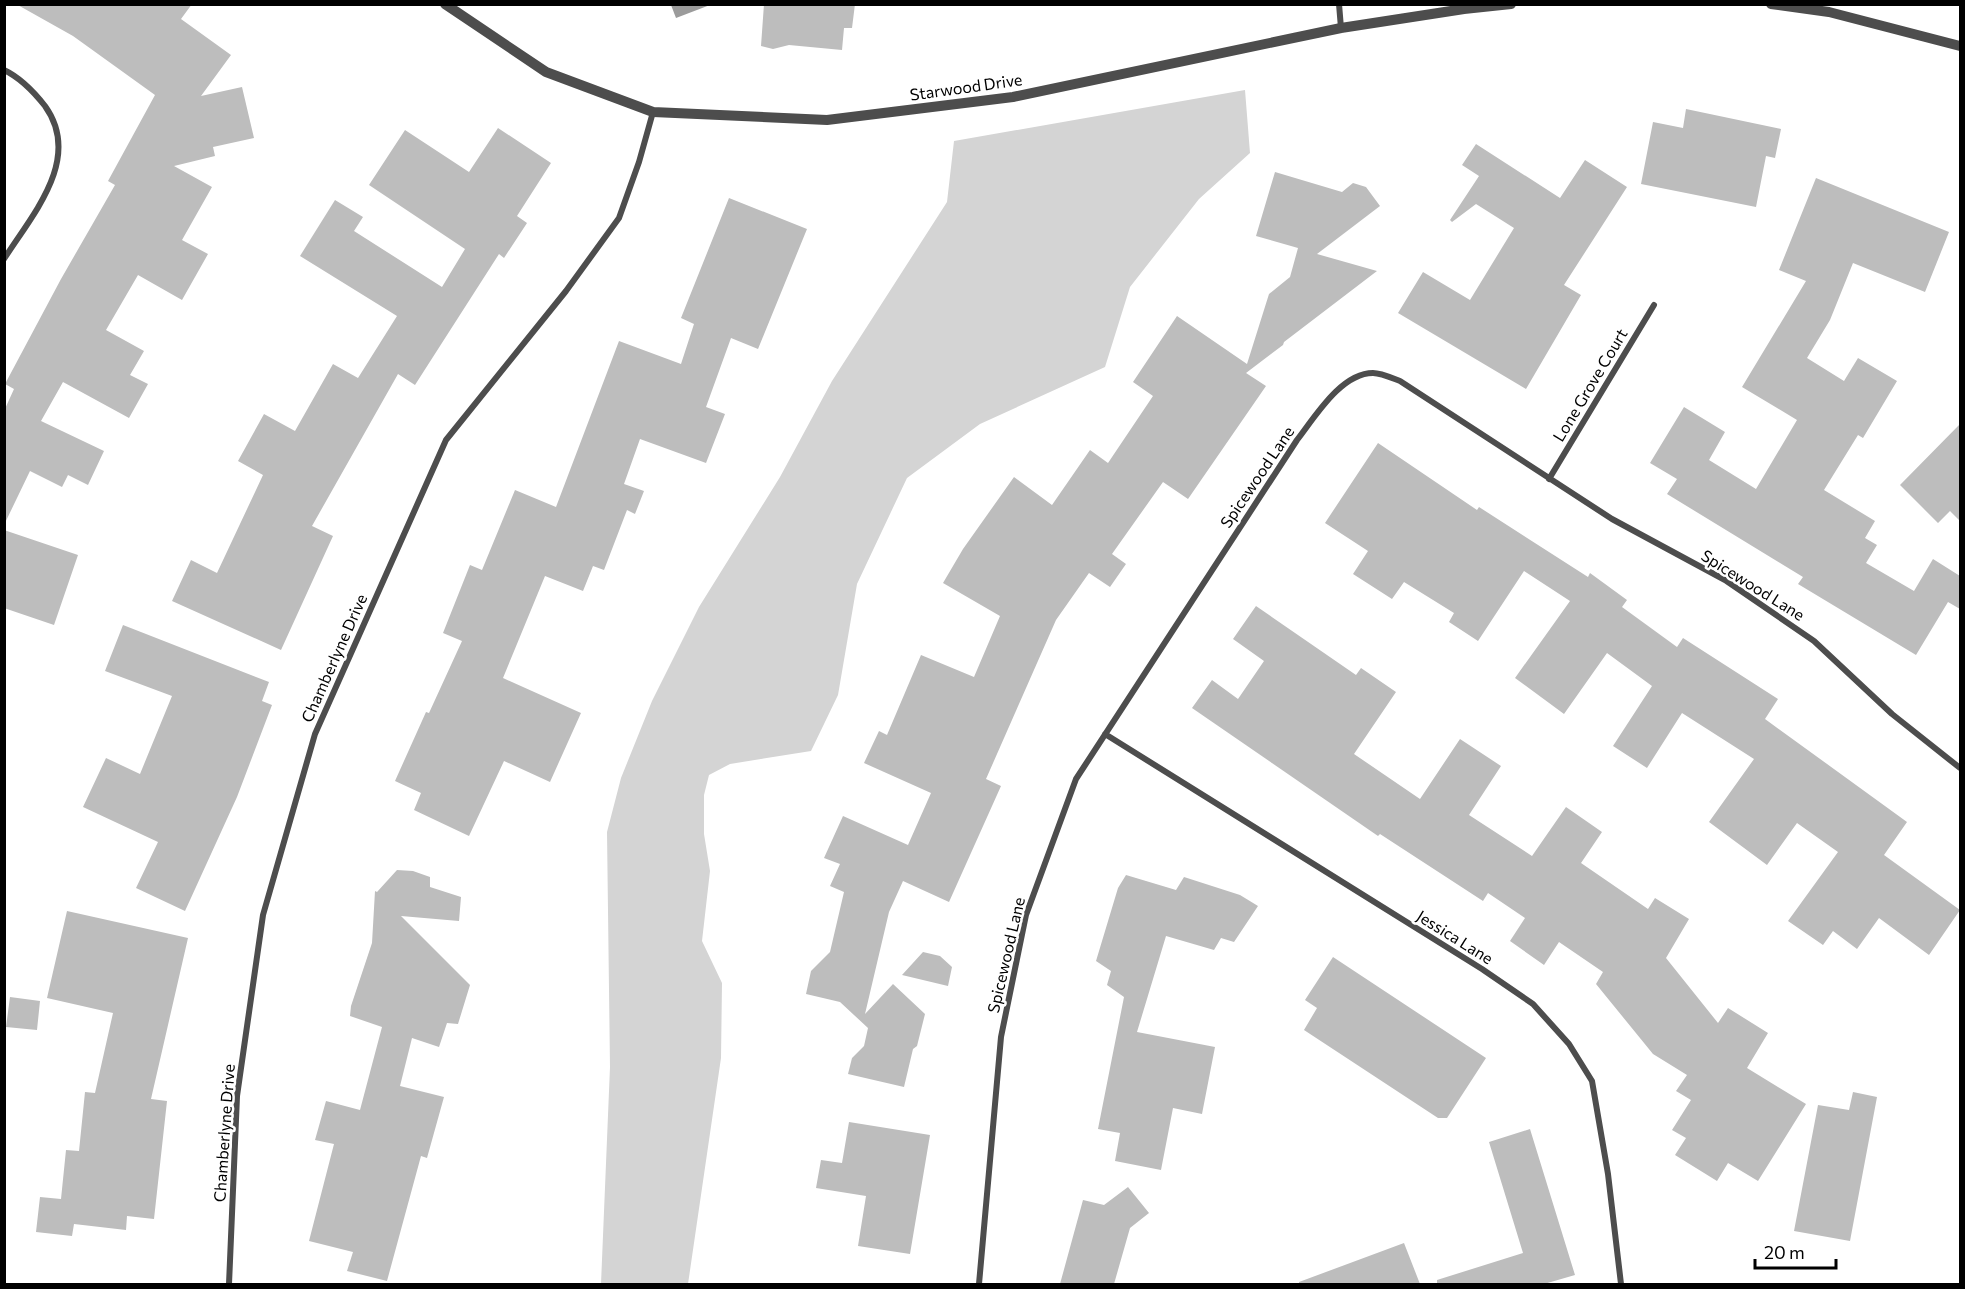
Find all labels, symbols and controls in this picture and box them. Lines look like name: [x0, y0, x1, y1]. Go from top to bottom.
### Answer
street label: Starwood Drive: [909, 69, 1023, 104]
street label: Lone Grove Court: [1548, 324, 1631, 445]
street label: Spicewood Lane: [1216, 422, 1298, 531]
street label: Spicewood Lane: [1698, 545, 1808, 624]
street label: Chamberlyne Drive: [297, 591, 370, 725]
street label: Spicewood Lane: [983, 895, 1028, 1015]
street label: Jessica Lane: [1414, 906, 1497, 967]
street label: Chamberlyne Drive: [209, 1063, 238, 1203]
scale bar: [1755, 1232, 1836, 1270]
text: 20 m: [1764, 1241, 1805, 1263]

